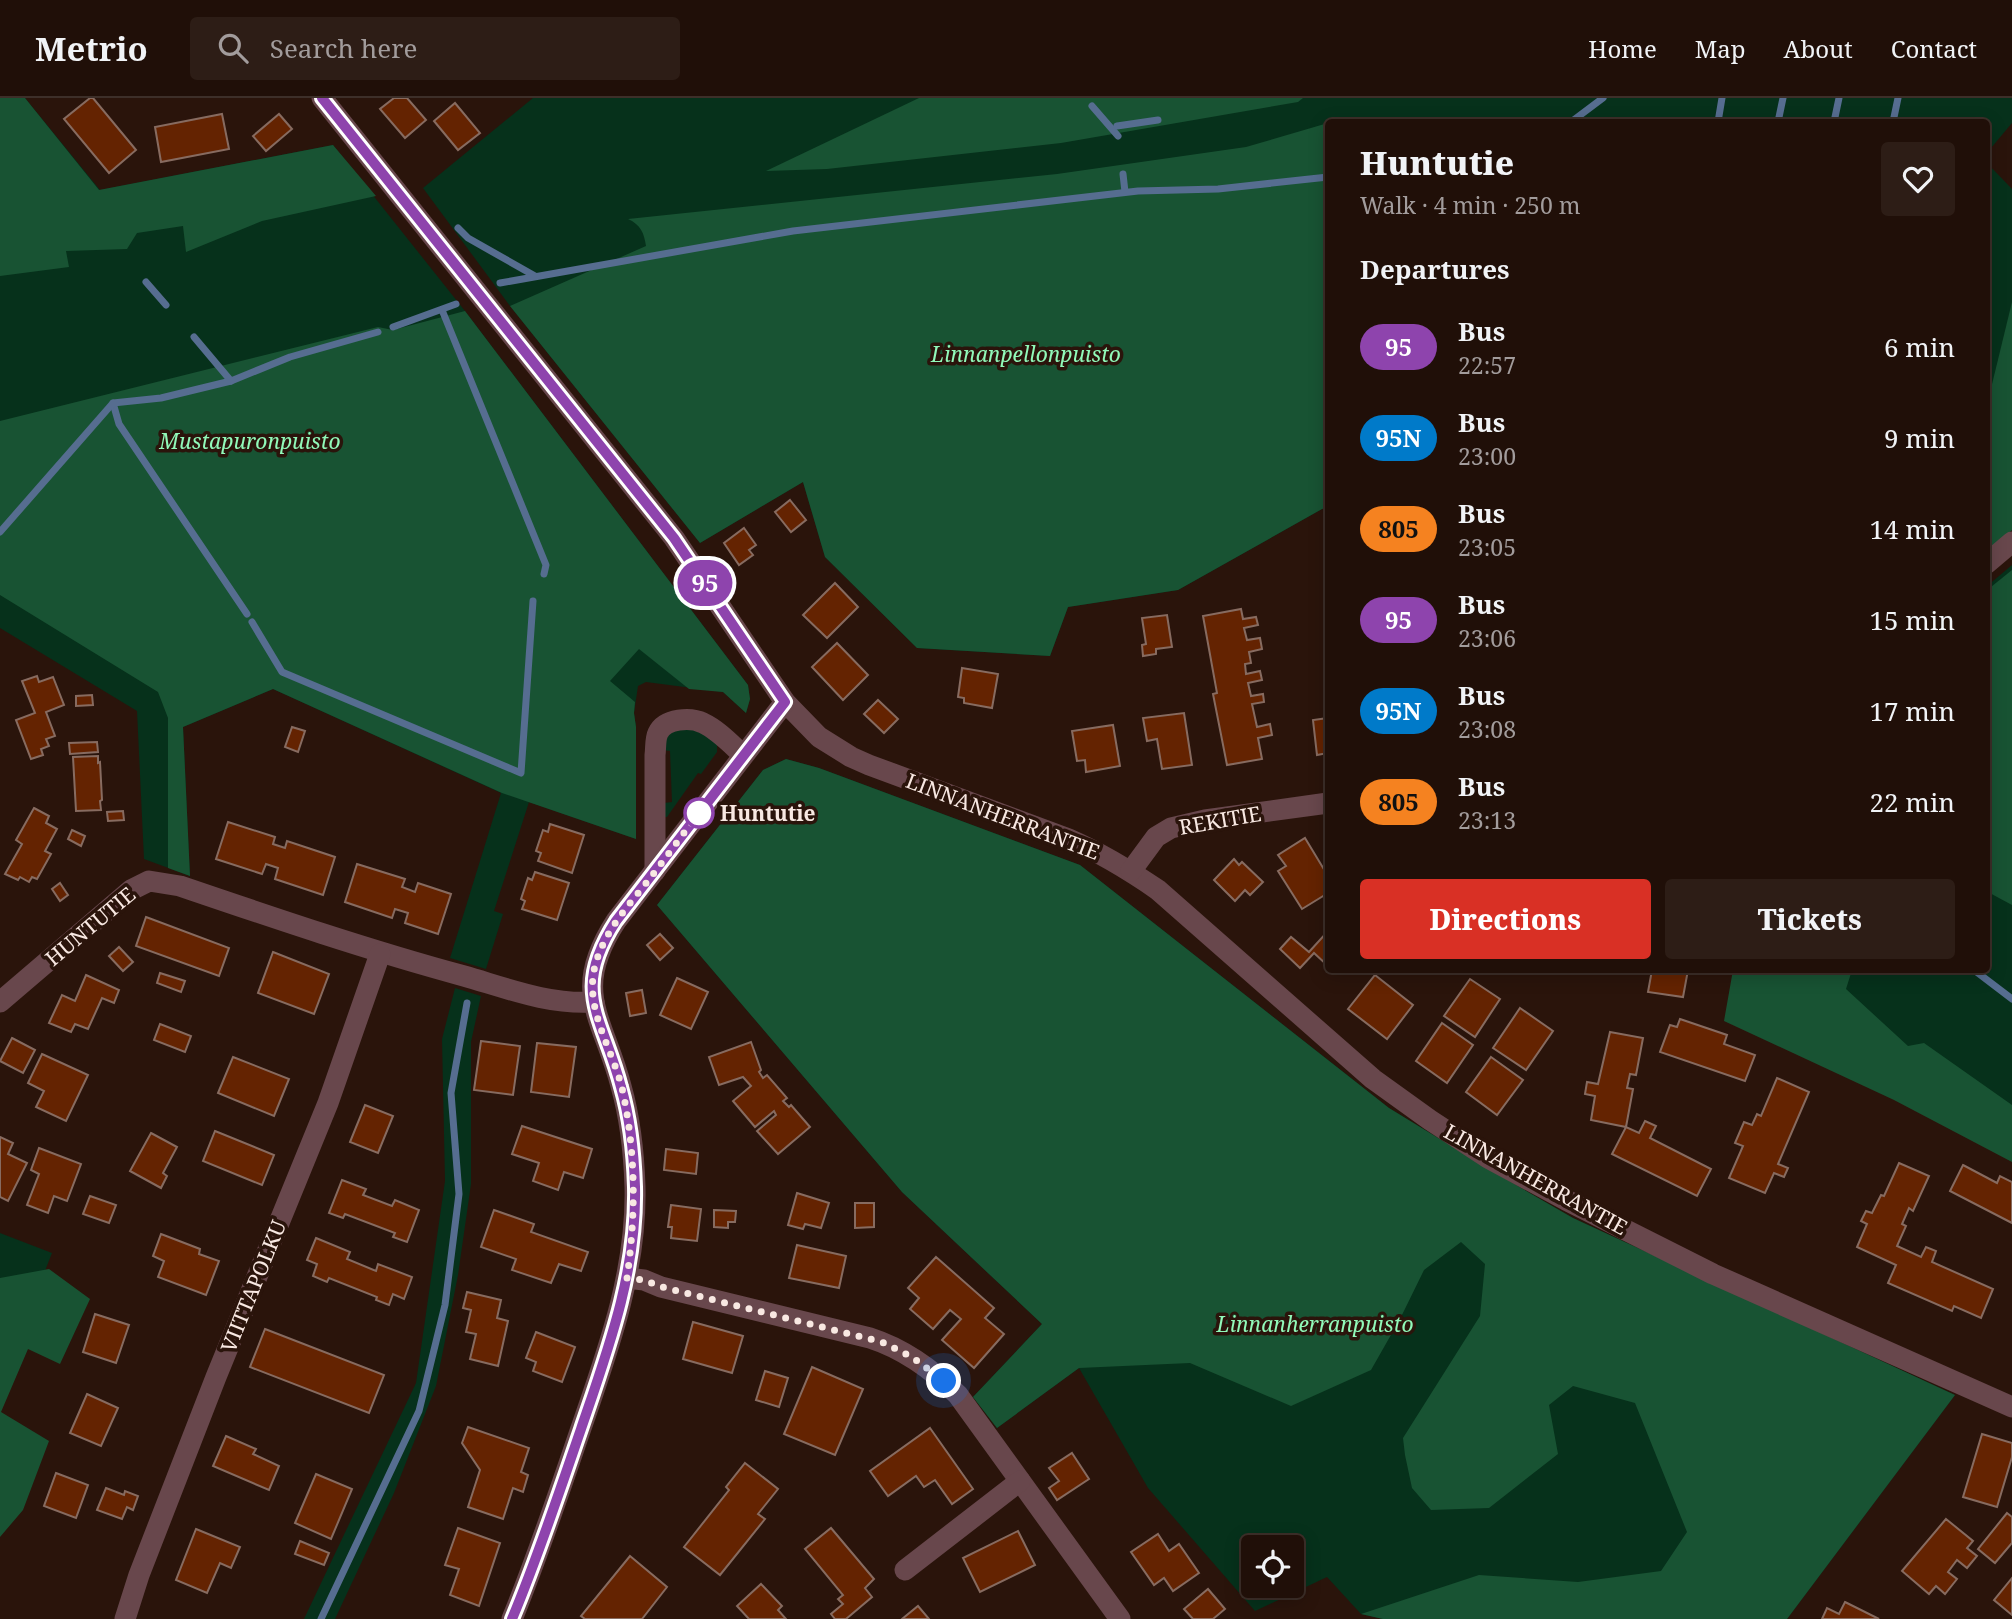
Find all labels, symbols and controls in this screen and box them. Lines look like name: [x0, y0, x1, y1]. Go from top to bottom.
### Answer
search box: [190, 17, 680, 80]
text: Metrio: [35, 26, 148, 71]
icon: search: [214, 29, 252, 67]
text: Search here: [270, 30, 417, 66]
text: Home: [1588, 32, 1657, 65]
text: Map: [1695, 32, 1746, 65]
text: About: [1784, 32, 1853, 65]
text: Contact: [1891, 32, 1977, 65]
text: Huntutie: [1360, 140, 1514, 185]
button: heart: [1881, 142, 1955, 216]
text: Walk · 4 min · 250 m: [1360, 189, 1580, 221]
text: Departures: [1360, 251, 1510, 287]
text: Bus: [1458, 313, 1505, 349]
text: 6 min: [1884, 329, 1955, 365]
text: 95: [1385, 330, 1412, 363]
park label: Linnanpellonpuisto: [930, 340, 1121, 368]
text: 22:57: [1458, 349, 1516, 381]
text: Bus: [1458, 404, 1505, 440]
text: 9 min: [1884, 420, 1955, 456]
text: 95N: [1375, 421, 1422, 454]
park label: Mustapuronpuisto: [158, 427, 341, 455]
text: 23:00: [1458, 440, 1516, 472]
text: Bus: [1458, 495, 1505, 531]
text: 14 min: [1870, 511, 1955, 547]
text: 805: [1378, 512, 1419, 545]
text: 23:05: [1458, 531, 1516, 563]
line badge: 95: [674, 560, 736, 606]
text: 95: [691, 566, 719, 599]
text: Bus: [1458, 586, 1505, 622]
text: 15 min: [1870, 602, 1955, 638]
text: 95: [1385, 603, 1412, 636]
text: 23:06: [1458, 622, 1516, 654]
text: Bus: [1458, 677, 1505, 713]
text: 17 min: [1870, 693, 1955, 729]
text: 95N: [1375, 694, 1422, 727]
text: 23:08: [1458, 713, 1516, 745]
street label: LINNANHERRANTIE: [902, 766, 1104, 866]
text: Bus: [1458, 768, 1505, 804]
text: 22 min: [1870, 784, 1955, 820]
text: 805: [1378, 785, 1419, 818]
marker: Huntutie: [684, 798, 714, 828]
place label: Huntutie: [720, 799, 816, 827]
street label: REKITIE: [1177, 799, 1263, 841]
text: 23:13: [1458, 804, 1516, 836]
button: Directions: [1360, 879, 1651, 959]
button: Tickets: [1665, 879, 1955, 959]
street label: HUNTUTIE: [39, 880, 141, 972]
street label: LINNANHERRANTIE: [1439, 1117, 1633, 1241]
street label: VIITTAPOLKU: [214, 1216, 292, 1356]
park label: Linnanherranpuisto: [1216, 1310, 1413, 1338]
your location: [926, 1363, 961, 1398]
map controls: [1241, 1535, 1304, 1598]
button: locate: [1241, 1535, 1304, 1598]

